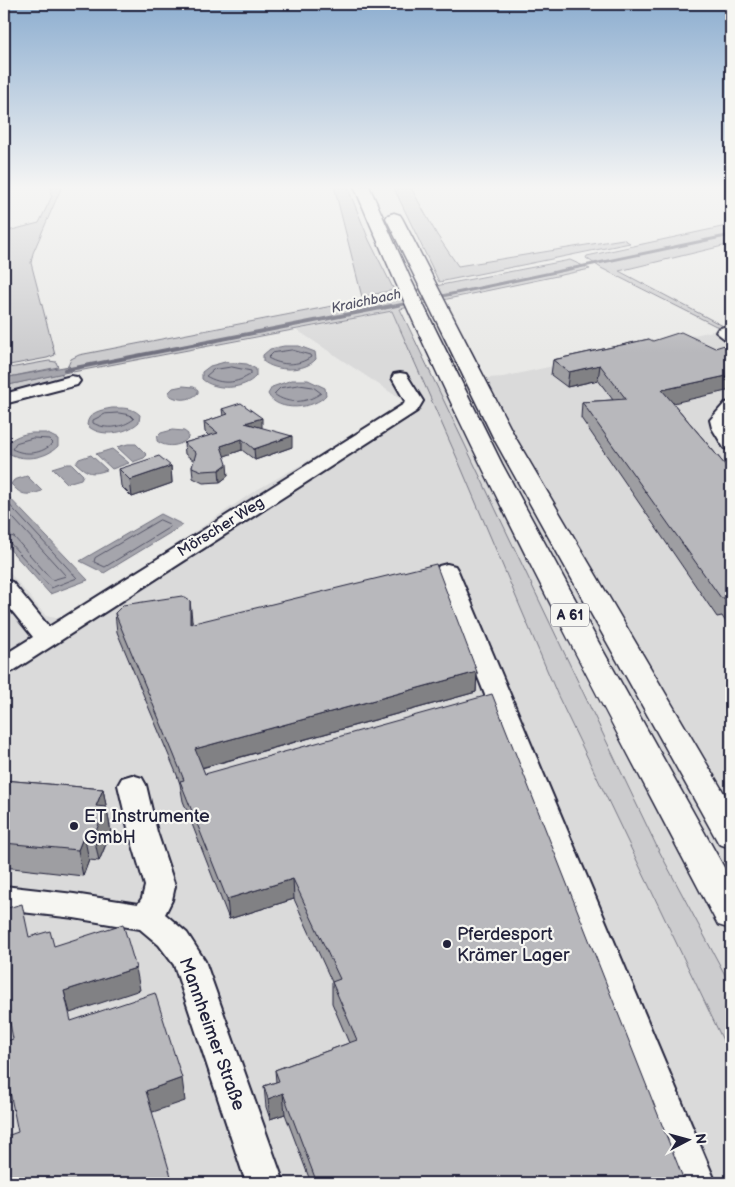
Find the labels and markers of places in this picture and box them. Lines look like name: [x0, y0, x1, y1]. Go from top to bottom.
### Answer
place label: ET Instrumente GmbH: [84, 806, 210, 848]
marker: ET Instrumente GmbH: [68, 820, 80, 832]
place label: Pferdesport Krämer Lager: [457, 924, 570, 966]
marker: Pferdesport Krämer Lager: [441, 938, 453, 950]

